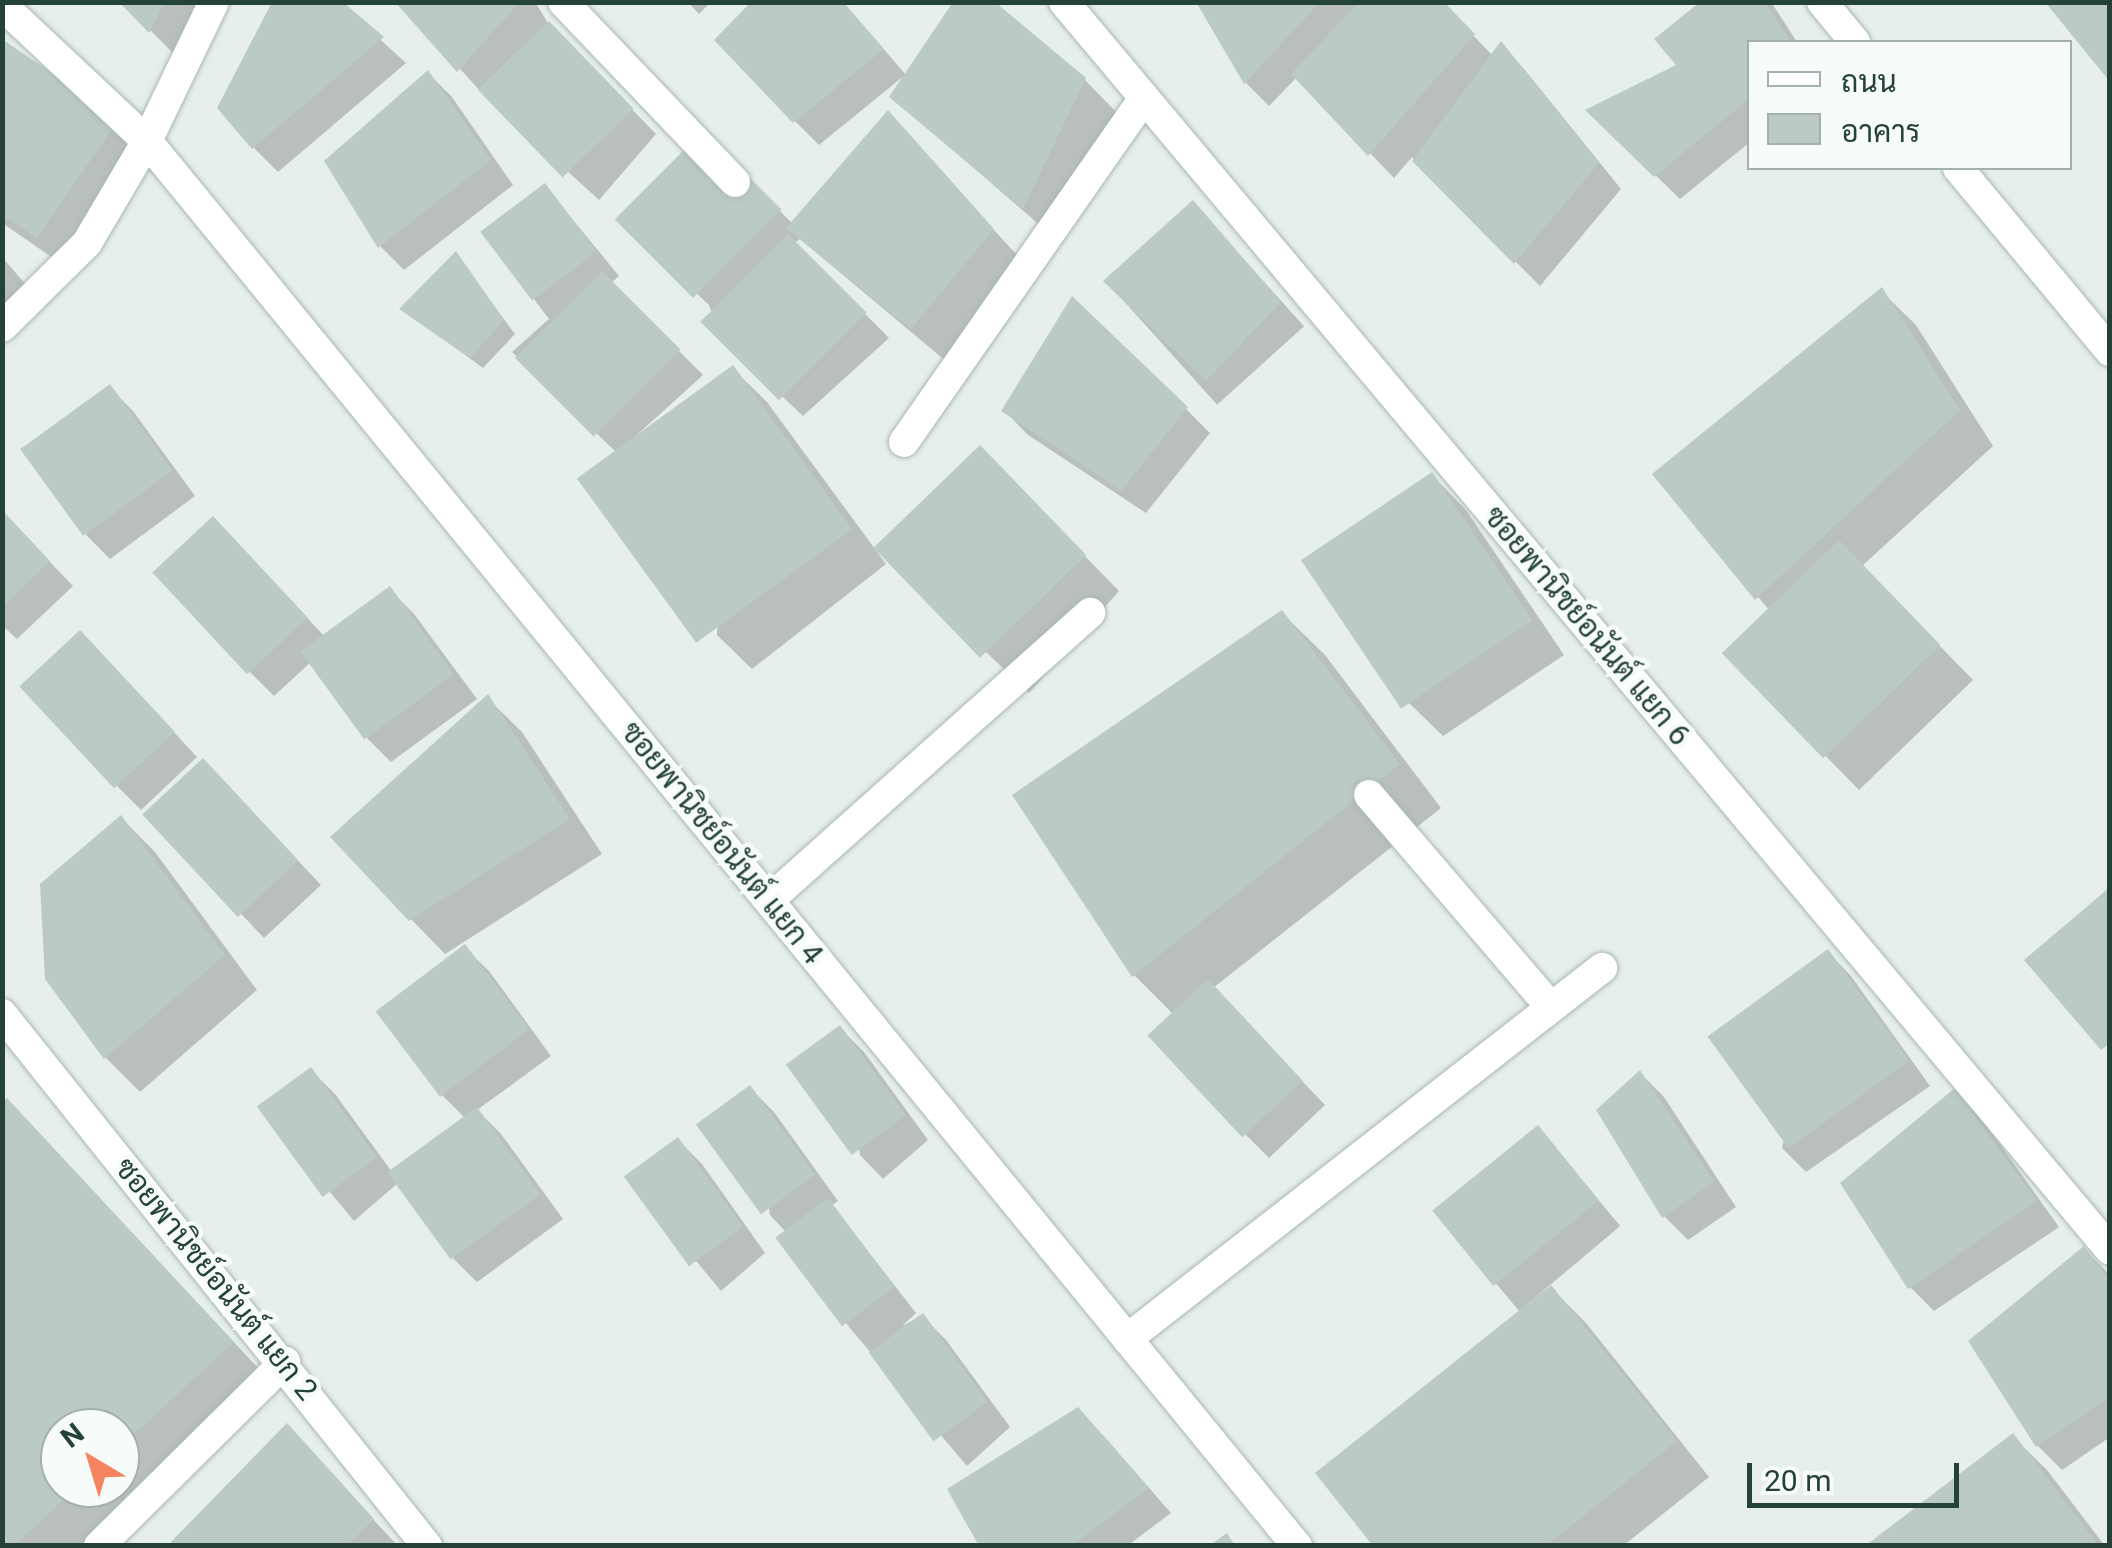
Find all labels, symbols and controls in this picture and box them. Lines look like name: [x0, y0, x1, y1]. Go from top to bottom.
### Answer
legend: [1747, 40, 2072, 170]
text: ถนน: [1841, 64, 1897, 99]
text: อาคาร: [1841, 114, 1920, 149]
street label: ซอยพานิชย์อนันต์ แยก 6: [1476, 499, 1698, 753]
street label: ซอยพานิชย์อนันต์ แยก 4: [613, 715, 831, 971]
street label: ซอยพานิชย์อนันต์ แยก 2: [107, 1151, 325, 1407]
north arrow: [40, 1408, 140, 1508]
text: N: [55, 1416, 90, 1455]
scale bar: [1752, 1443, 1964, 1505]
text: 20 m: [1764, 1463, 1831, 1498]

